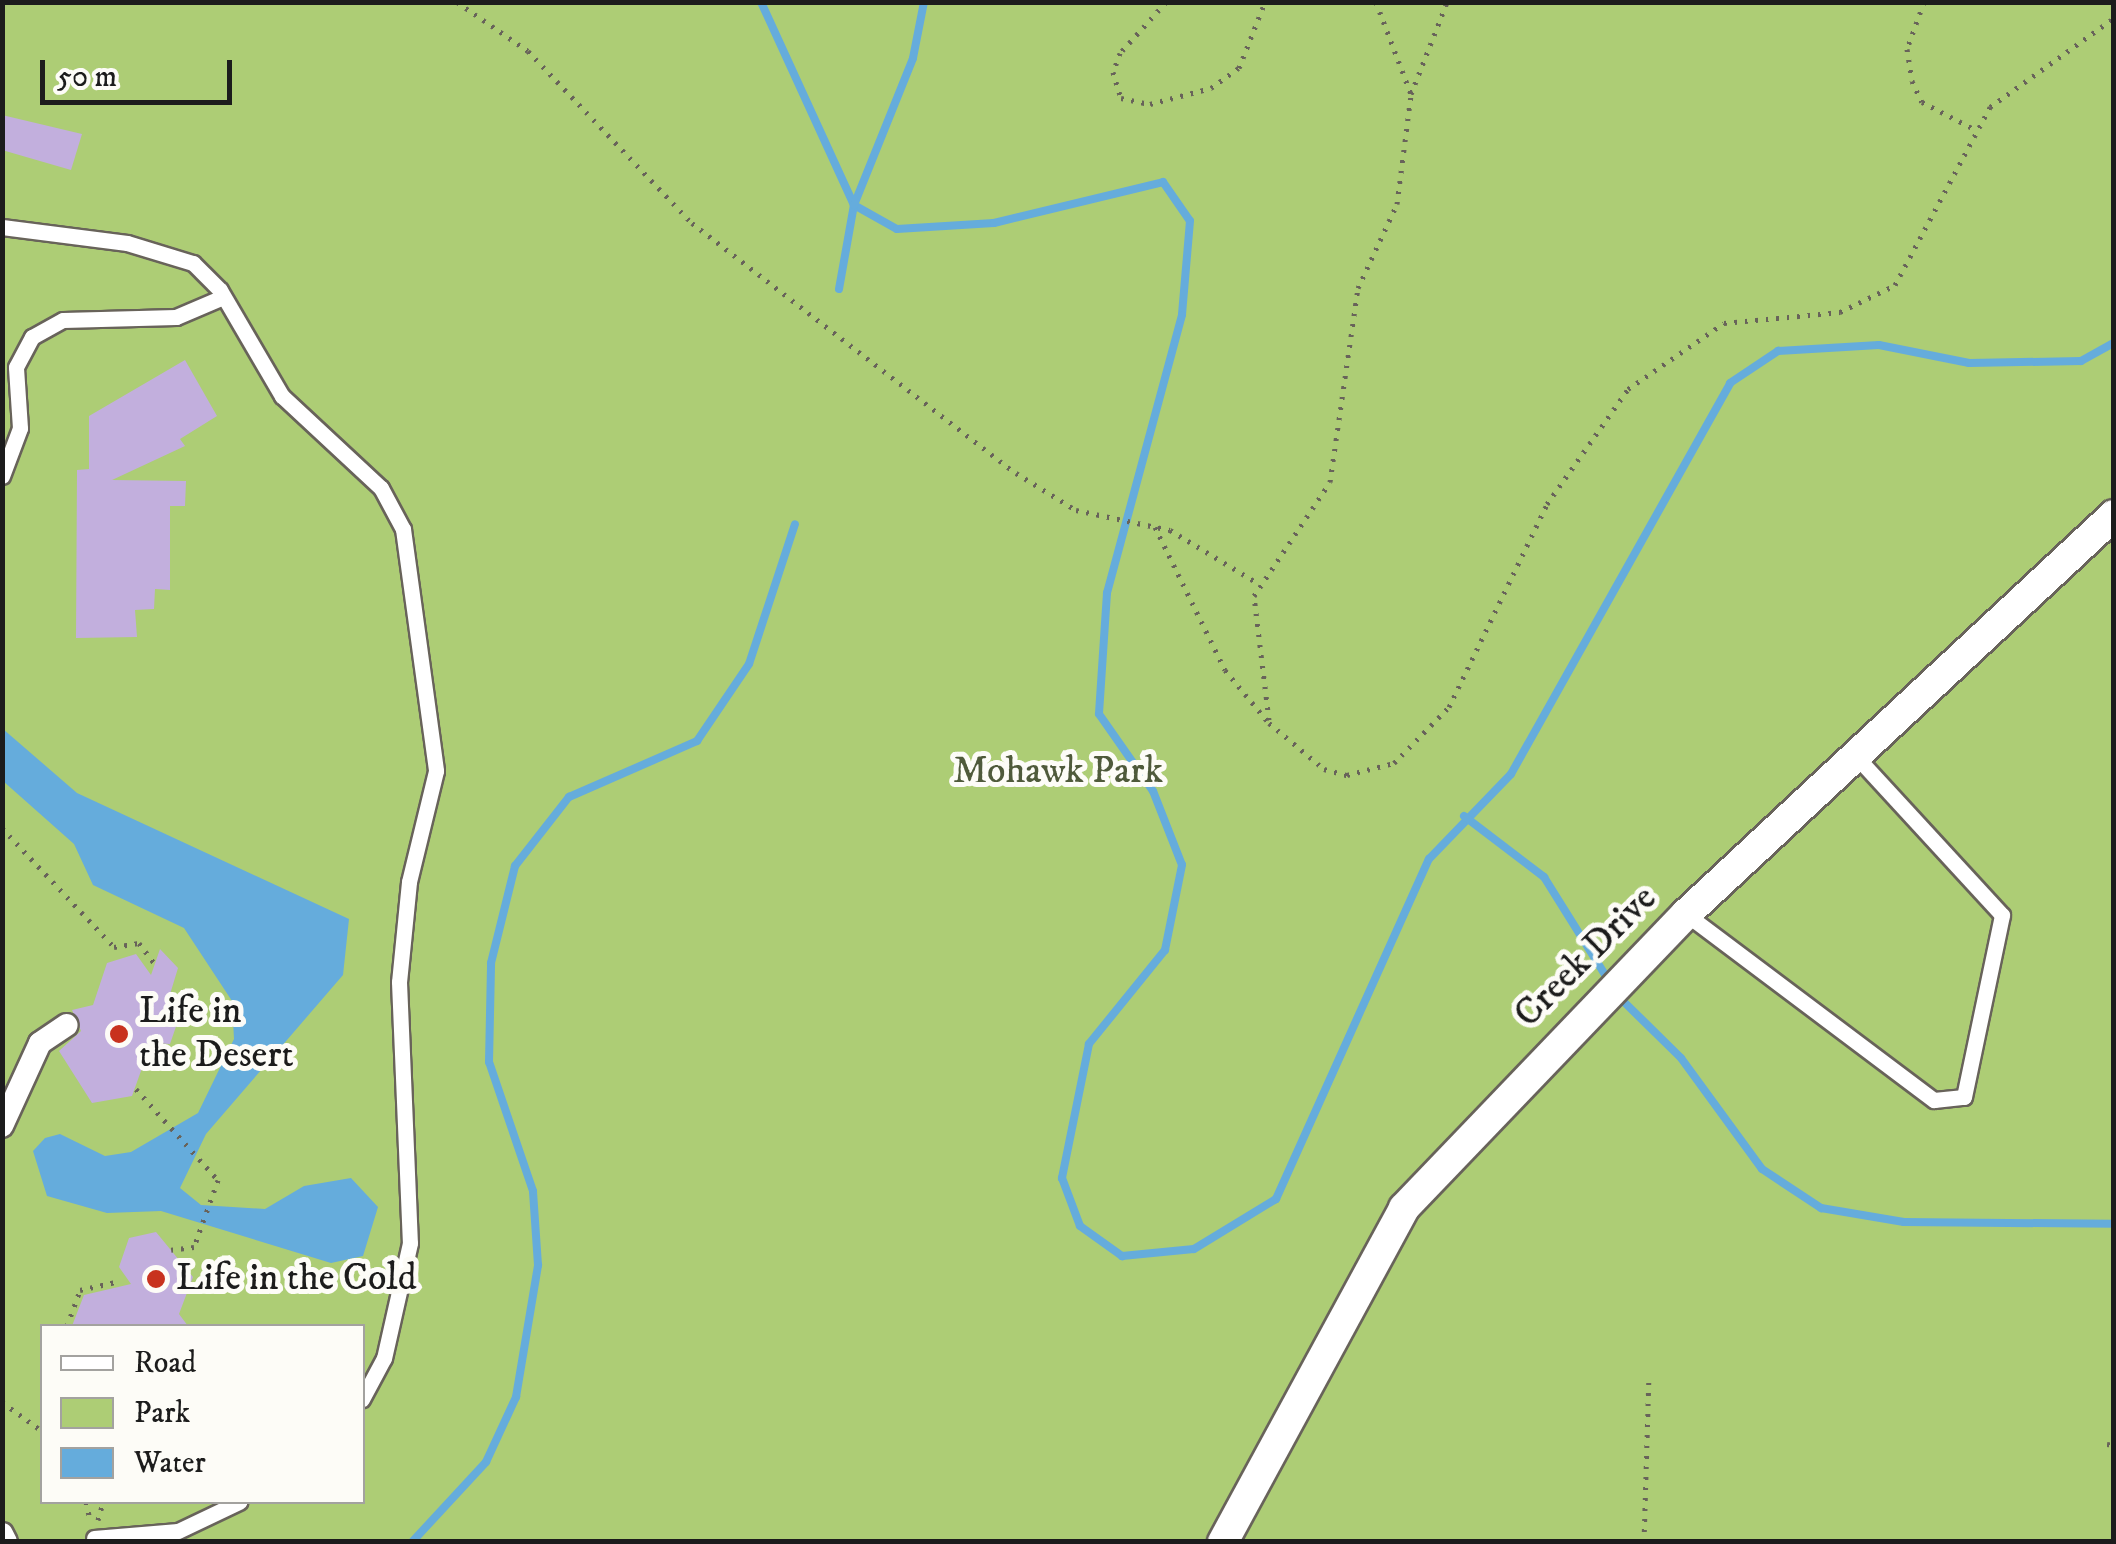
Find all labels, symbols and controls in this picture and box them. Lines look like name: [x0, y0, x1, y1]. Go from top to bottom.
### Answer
scale bar: [45, 40, 238, 102]
text: 50 m: [57, 59, 117, 96]
park label: Mohawk Park: [953, 749, 1163, 795]
street label: Creek Drive: [1505, 876, 1667, 1038]
place label: Life in the Desert: [139, 989, 294, 1078]
marker: Life in the Desert: [108, 1023, 130, 1045]
place label: Life in the Cold: [176, 1256, 417, 1302]
marker: Life in the Cold: [145, 1268, 167, 1290]
legend: [40, 1324, 365, 1504]
text: Road: [134, 1345, 196, 1382]
text: Park: [134, 1395, 190, 1432]
text: Water: [134, 1445, 206, 1482]

